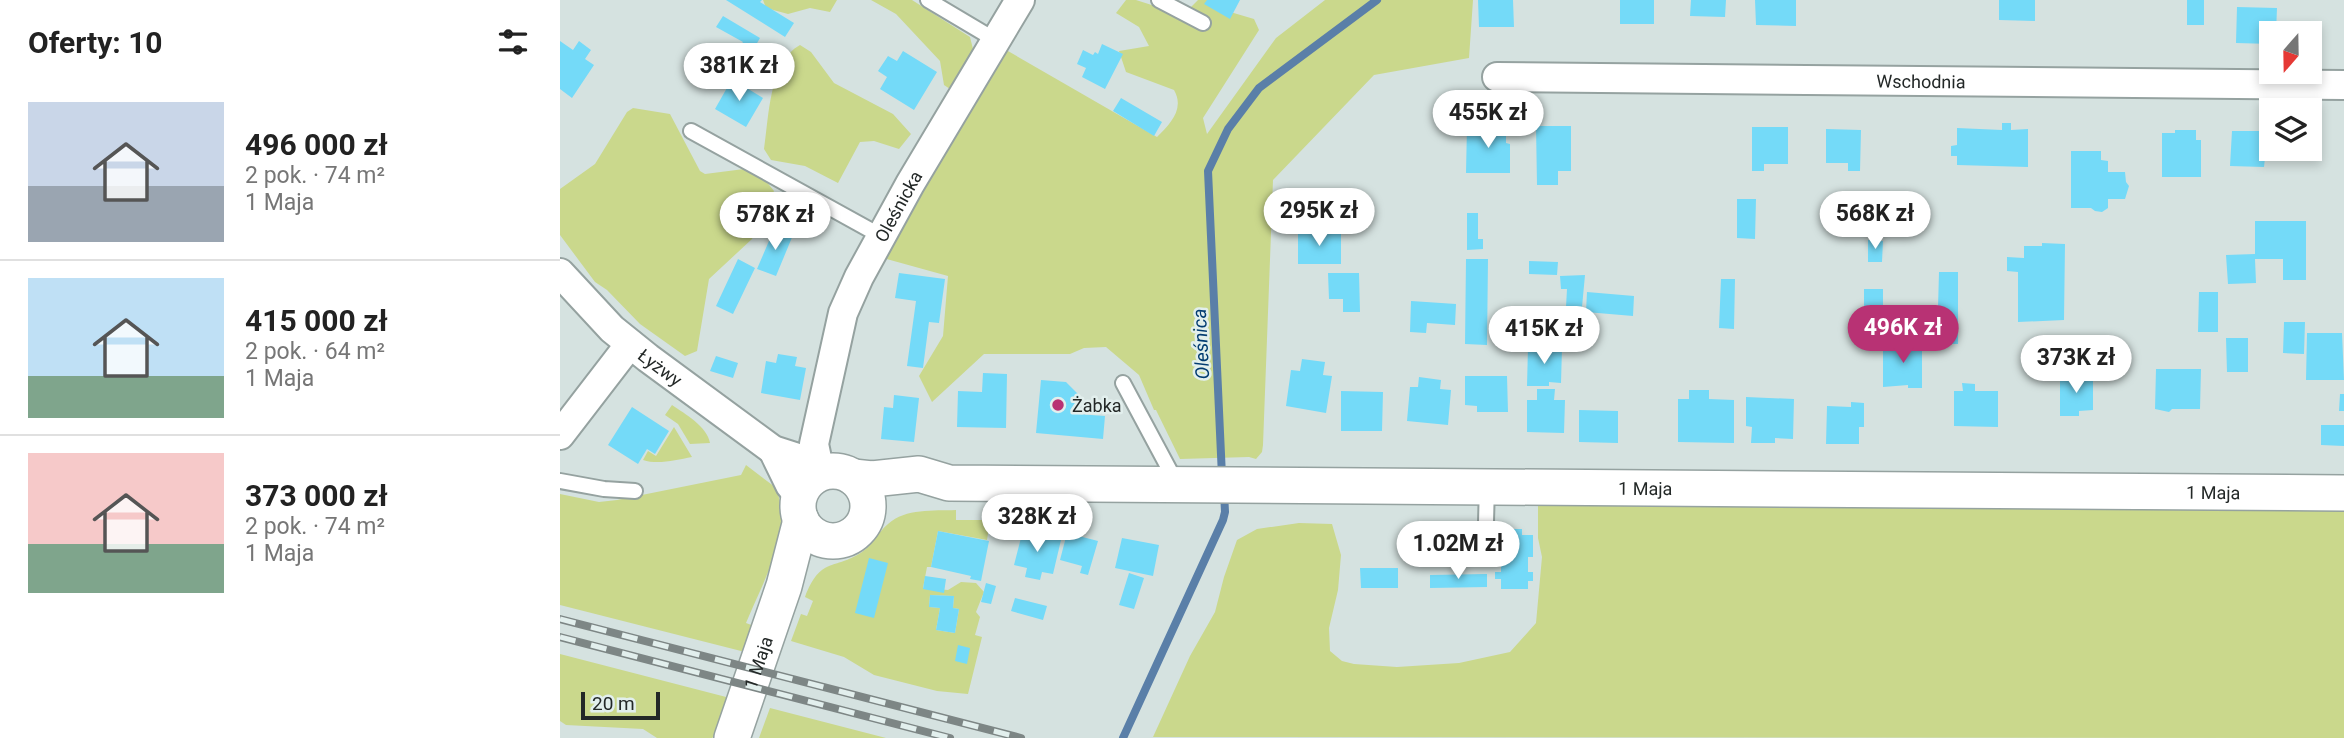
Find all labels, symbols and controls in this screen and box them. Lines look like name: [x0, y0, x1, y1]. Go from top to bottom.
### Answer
north arrow: [2259, 21, 2322, 84]
map controls: [2259, 21, 2322, 161]
icon: filters: [494, 23, 532, 61]
text: Oferty: 10: [28, 25, 163, 60]
pin: 381K zł: [674, 43, 804, 103]
text: 381K zł: [700, 52, 778, 79]
street label: Wschodnia: [1876, 70, 1966, 92]
pin: 455K zł: [1423, 90, 1553, 150]
button: layers: [2259, 98, 2322, 161]
text: 455K zł: [1449, 99, 1527, 126]
text: 496 000 zł: [245, 127, 388, 162]
icon: home: [84, 130, 168, 214]
text: 2 pok. · 74 m²: [245, 162, 385, 189]
street label: Oleśnicka: [870, 167, 926, 246]
pin: 295K zł: [1254, 188, 1384, 248]
text: 1 Maja: [245, 189, 314, 216]
pin: 568K zł: [1810, 191, 1940, 251]
pin: 578K zł: [710, 192, 840, 252]
text: 295K zł: [1280, 197, 1358, 224]
text: 568K zł: [1836, 200, 1914, 227]
text: 578K zł: [736, 201, 814, 228]
text: 415 000 zł: [245, 303, 388, 338]
icon: home: [84, 306, 168, 390]
pin: 415K zł: [1479, 306, 1609, 366]
pin: 496K zł: [1838, 306, 1968, 365]
water label: Oleśnica: [1188, 308, 1214, 380]
text: 496K zł: [1864, 314, 1942, 341]
text: 415K zł: [1505, 315, 1583, 342]
pin: 373K zł: [2011, 336, 2141, 395]
text: 2 pok. · 64 m²: [245, 338, 385, 365]
street label: Łyżwy: [634, 344, 687, 390]
text: 373K zł: [2037, 344, 2115, 371]
text: 1 Maja: [245, 365, 314, 392]
place label: Żabka: [1072, 395, 1122, 416]
marker: Żabka: [1050, 397, 1066, 413]
street label: 1 Maja: [1618, 477, 1672, 499]
text: 373 000 zł: [245, 478, 388, 513]
icon: home: [84, 481, 168, 565]
street label: 1 Maja: [2186, 481, 2240, 503]
pin: 328K zł: [972, 494, 1102, 554]
text: 328K zł: [998, 503, 1076, 530]
text: 2 pok. · 74 m²: [245, 513, 385, 540]
pin: 1.02M zł: [1386, 522, 1530, 581]
text: 1.02M zł: [1413, 530, 1503, 557]
text: 1 Maja: [245, 540, 314, 567]
street label: 1 Maja: [739, 633, 777, 691]
scale bar: [581, 689, 660, 721]
text: 20 m: [592, 692, 635, 715]

